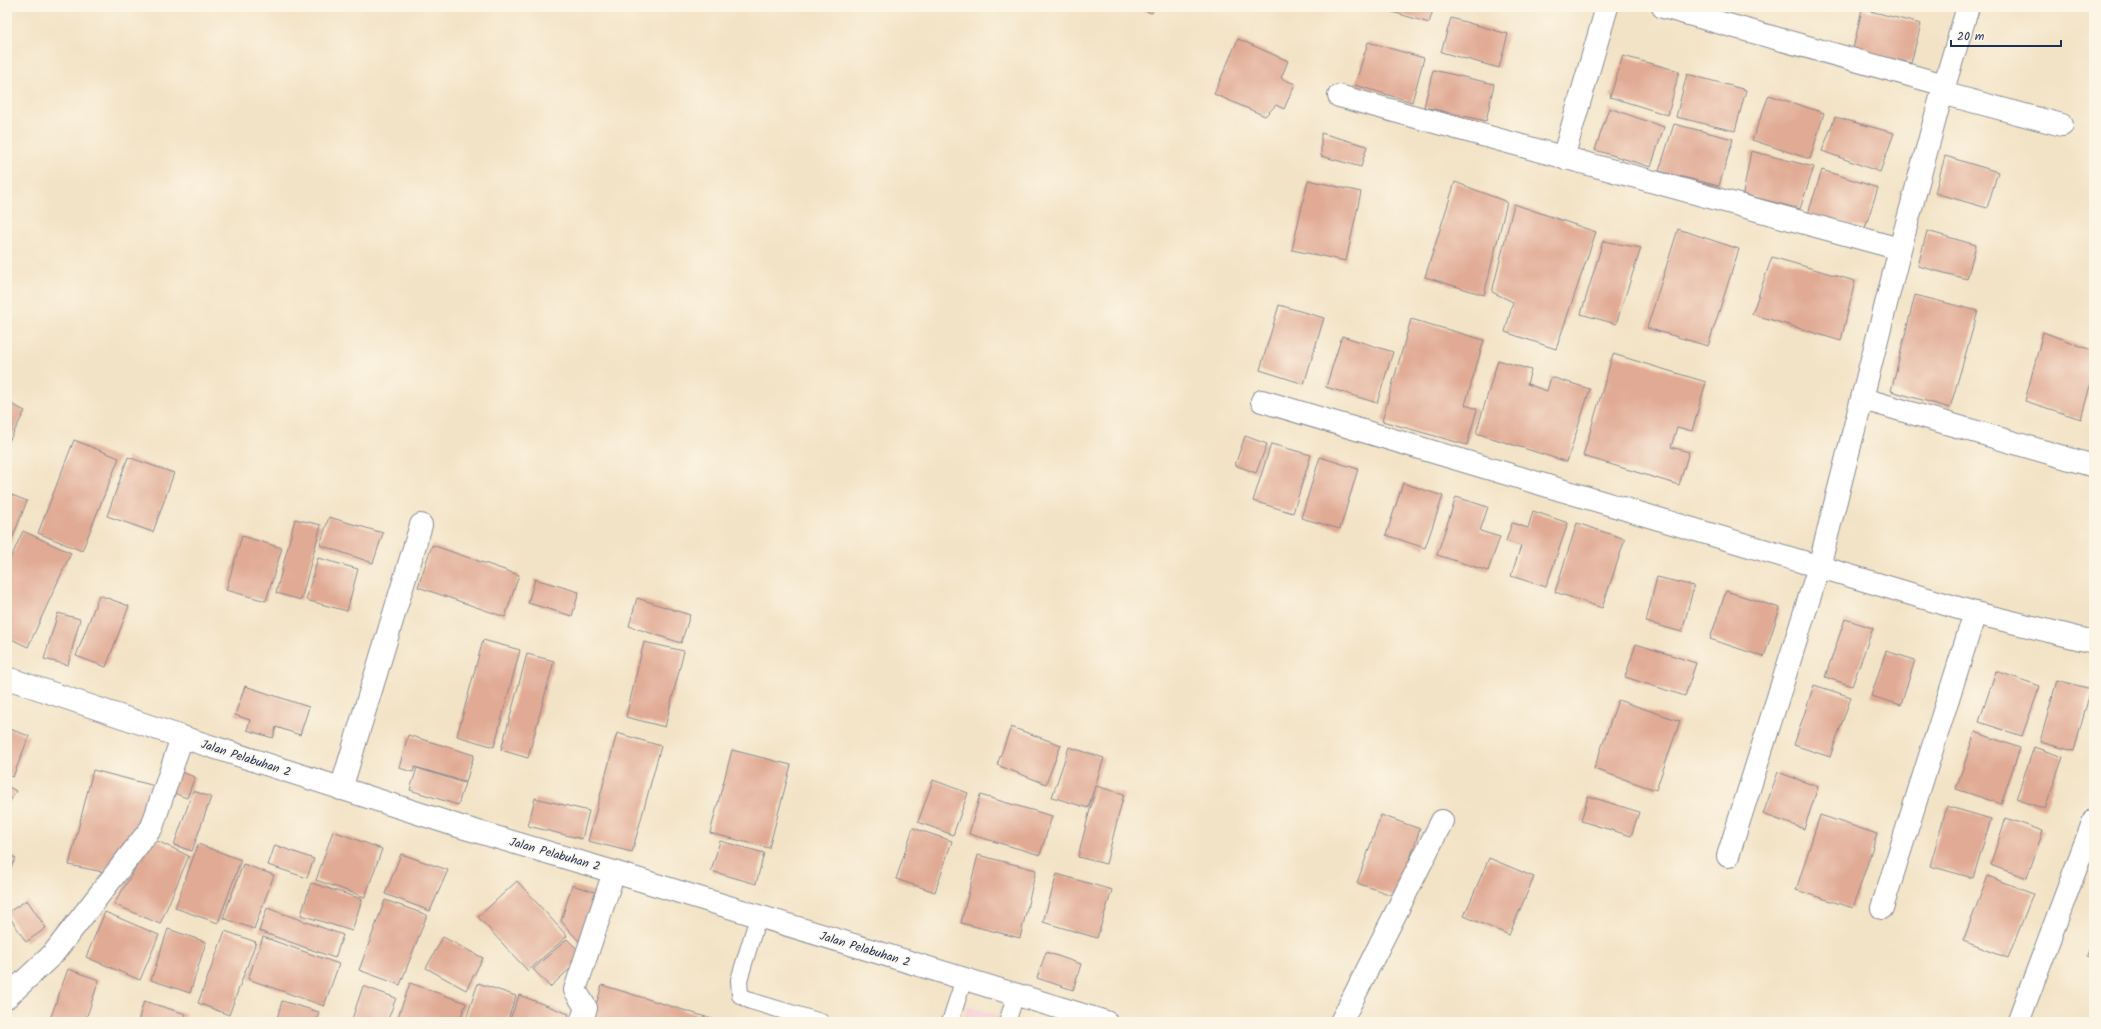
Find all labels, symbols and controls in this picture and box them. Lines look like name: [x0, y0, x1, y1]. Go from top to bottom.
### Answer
scale bar: [1951, 22, 2061, 48]
text: 20 m: [1957, 27, 1985, 46]
street label: Jalan Pelabuhan 2: [198, 735, 293, 782]
street label: Jalan Pelabuhan 2: [507, 832, 603, 877]
street label: Jalan Pelabuhan 2: [817, 927, 913, 972]

